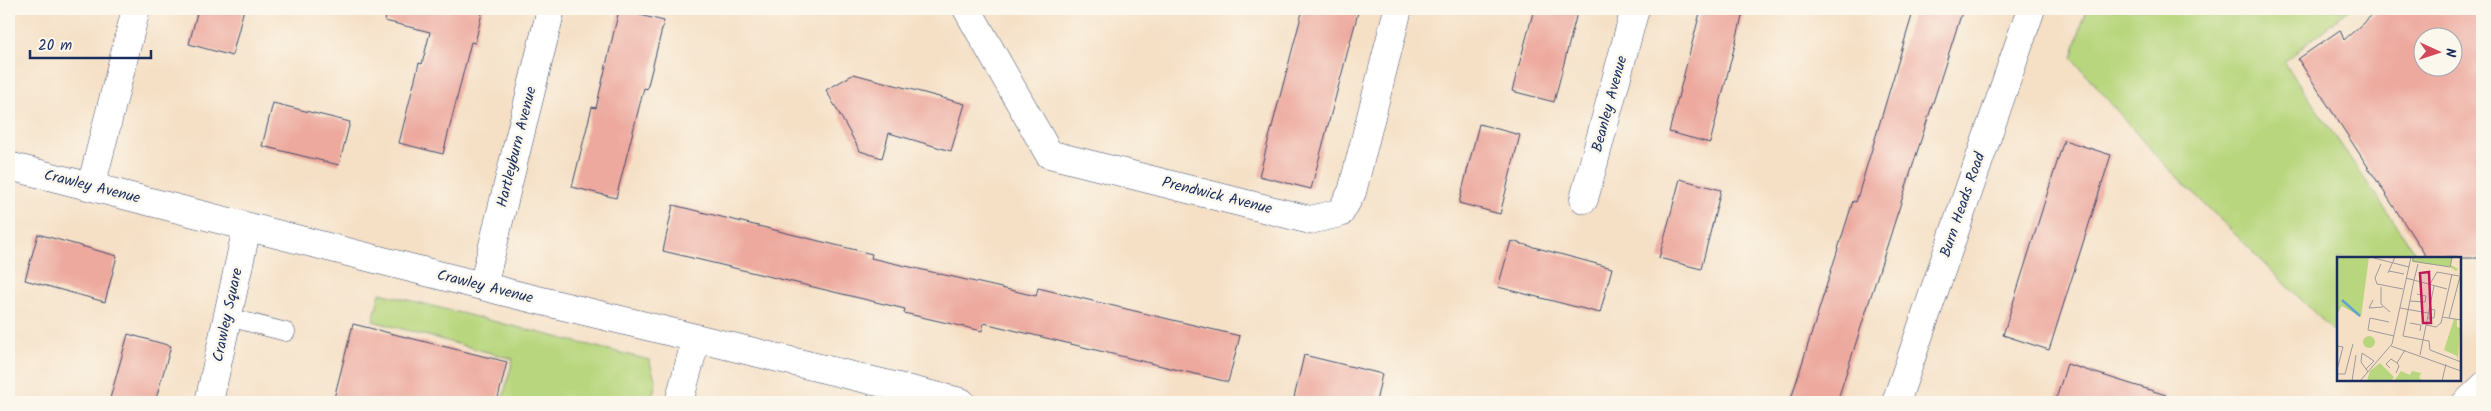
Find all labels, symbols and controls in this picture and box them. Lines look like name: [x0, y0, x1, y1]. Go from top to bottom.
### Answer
scale bar: [30, 28, 151, 60]
north arrow: [2414, 28, 2464, 78]
text: 20 m: [38, 34, 72, 58]
text: N: [2439, 48, 2461, 58]
street label: Beanley Avenue: [1586, 53, 1634, 155]
street label: Hartleyburn Avenue: [490, 84, 544, 210]
street label: Burn Heads Road: [1934, 149, 1992, 261]
street label: Crawley Avenue: [41, 163, 143, 211]
street label: Prendwick Avenue: [1159, 171, 1275, 221]
inset map: [2337, 257, 2461, 381]
street label: Crawley Avenue: [434, 263, 536, 311]
street label: Crawley Square: [206, 266, 250, 364]

